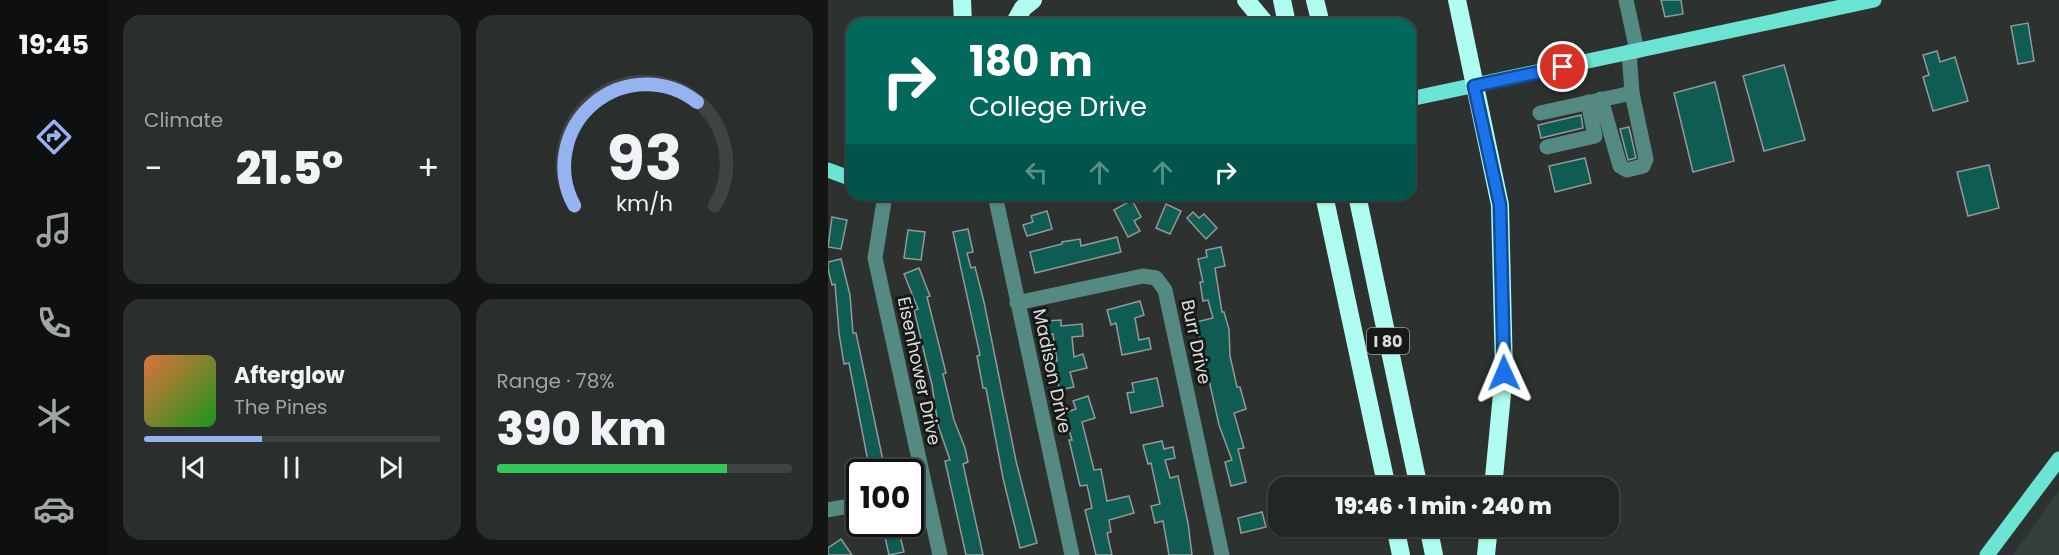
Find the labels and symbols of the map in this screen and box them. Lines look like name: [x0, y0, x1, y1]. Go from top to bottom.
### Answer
pin: [1537, 41, 1588, 92]
street label: Eisenhower Drive: [892, 294, 947, 448]
street label: Burr Drive: [1175, 297, 1218, 387]
street label: Madison Drive: [1027, 306, 1078, 435]
road number: I 80: [1367, 328, 1409, 354]
position arrow: [1472, 341, 1536, 405]
speed limit sign: 100: [846, 459, 924, 537]

